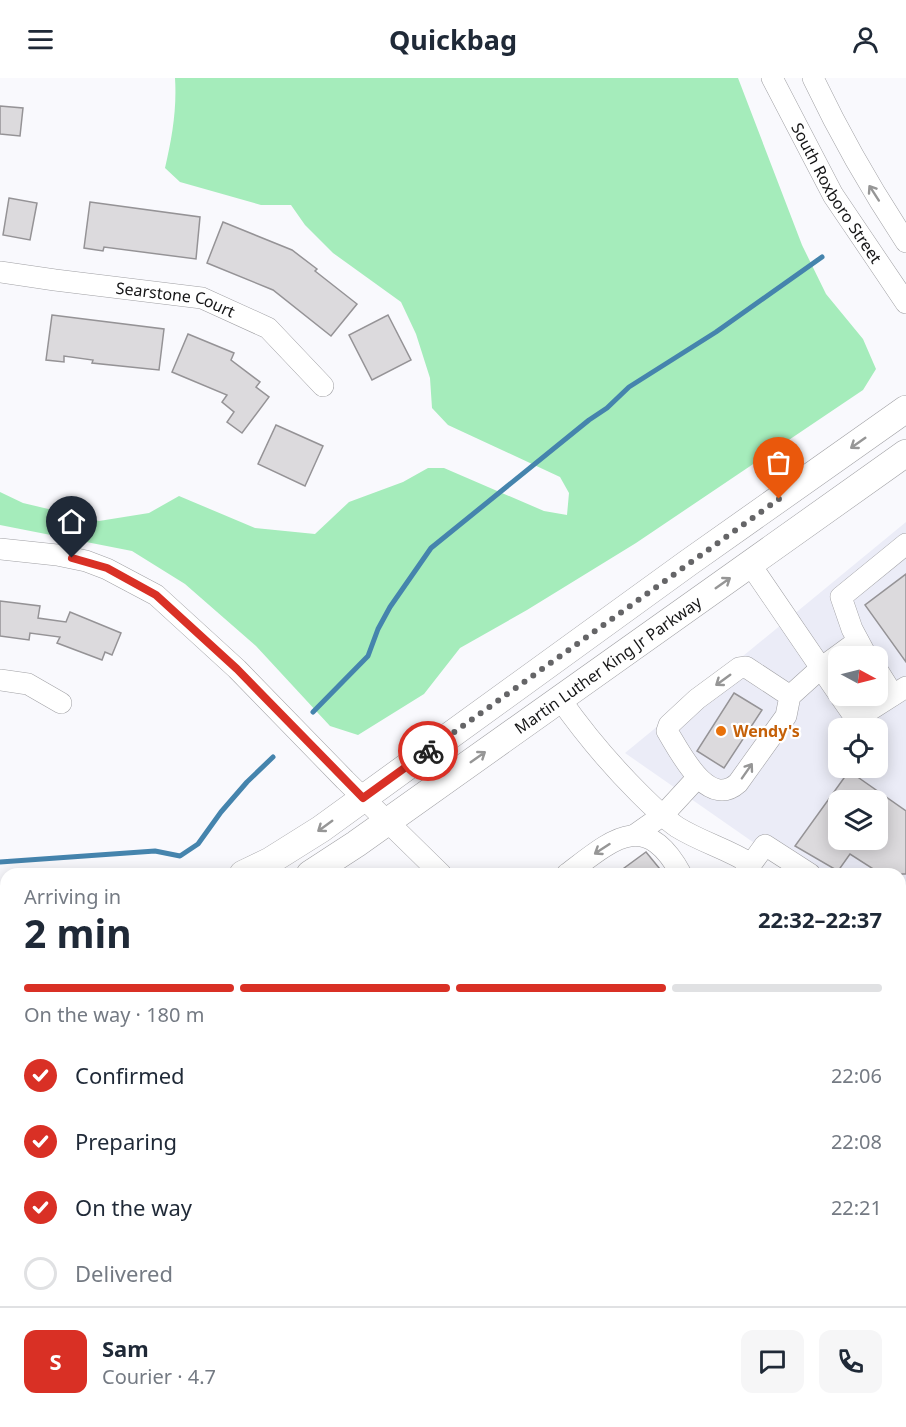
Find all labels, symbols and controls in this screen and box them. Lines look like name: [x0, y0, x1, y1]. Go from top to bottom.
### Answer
text: Quickbag: [389, 21, 517, 58]
icon: menu: [24, 23, 57, 56]
icon: person: [849, 23, 882, 56]
street label: South Roxboro Street: [786, 119, 887, 268]
one-way arrow: [868, 185, 880, 202]
street label: Searstone Court: [115, 277, 239, 323]
pin: [753, 437, 804, 499]
one-way arrow: [851, 437, 867, 449]
icon: bag: [762, 446, 795, 479]
pin: [46, 496, 97, 558]
icon: home: [55, 505, 88, 538]
one-way arrow: [714, 577, 730, 589]
street label: Martin Luther King Jr Parkway: [510, 590, 706, 739]
north arrow: [828, 646, 888, 706]
map controls: [828, 646, 888, 850]
one-way arrow: [715, 674, 731, 687]
button: locate: [828, 718, 888, 778]
place label: Wendy's: [733, 720, 800, 742]
courier: [398, 721, 458, 781]
marker: Wendy's: [714, 724, 728, 738]
icon: bike: [412, 735, 445, 768]
one-way arrow: [470, 751, 486, 763]
one-way arrow: [741, 764, 753, 780]
button: layers: [828, 790, 888, 850]
one-way arrow: [317, 820, 333, 832]
one-way arrow: [594, 843, 611, 855]
text: Arriving in: [24, 883, 121, 910]
text: 22:32–22:37: [758, 904, 882, 934]
text: 2 min: [24, 906, 131, 959]
text: On the way · 180 m: [24, 1001, 204, 1028]
icon: check: [24, 1059, 57, 1092]
text: Confirmed: [75, 1060, 185, 1090]
text: 22:06: [831, 1062, 882, 1089]
icon: check: [24, 1125, 57, 1158]
text: Preparing: [75, 1126, 177, 1156]
text: 22:08: [831, 1128, 882, 1155]
icon: check: [24, 1191, 57, 1224]
text: On the way: [75, 1192, 192, 1222]
text: 22:21: [831, 1194, 882, 1221]
text: Delivered: [75, 1258, 173, 1288]
button: chat: [741, 1330, 804, 1393]
button: phone: [819, 1330, 882, 1393]
text: Sam: [102, 1333, 149, 1363]
text: S: [49, 1346, 62, 1376]
text: Courier · 4.7: [102, 1363, 216, 1390]

